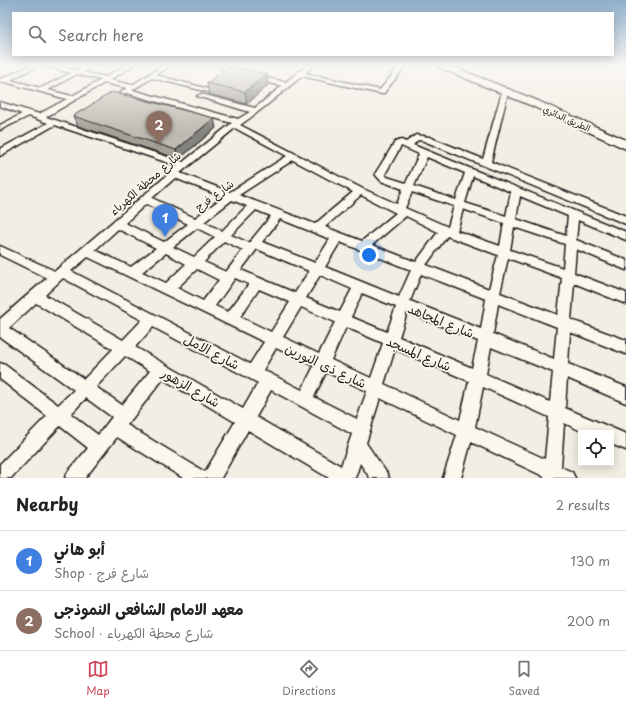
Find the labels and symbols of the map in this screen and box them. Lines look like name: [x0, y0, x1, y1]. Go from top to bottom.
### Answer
street label: الطريق الدائري: [541, 101, 593, 136]
pin: 2: [146, 111, 172, 144]
street label: شارع محطة الكهرباء: [105, 147, 185, 220]
street label: شارع فرج: [191, 175, 238, 216]
pin: 1: [152, 204, 178, 237]
your location: [359, 245, 379, 265]
street label: شارع المجاهد: [405, 298, 477, 343]
street label: شارع الامل: [180, 328, 243, 374]
street label: شارع المسجد: [383, 331, 454, 376]
street label: شارع ذى النورين: [282, 338, 370, 393]
street label: شارع الزهور: [157, 362, 224, 412]

